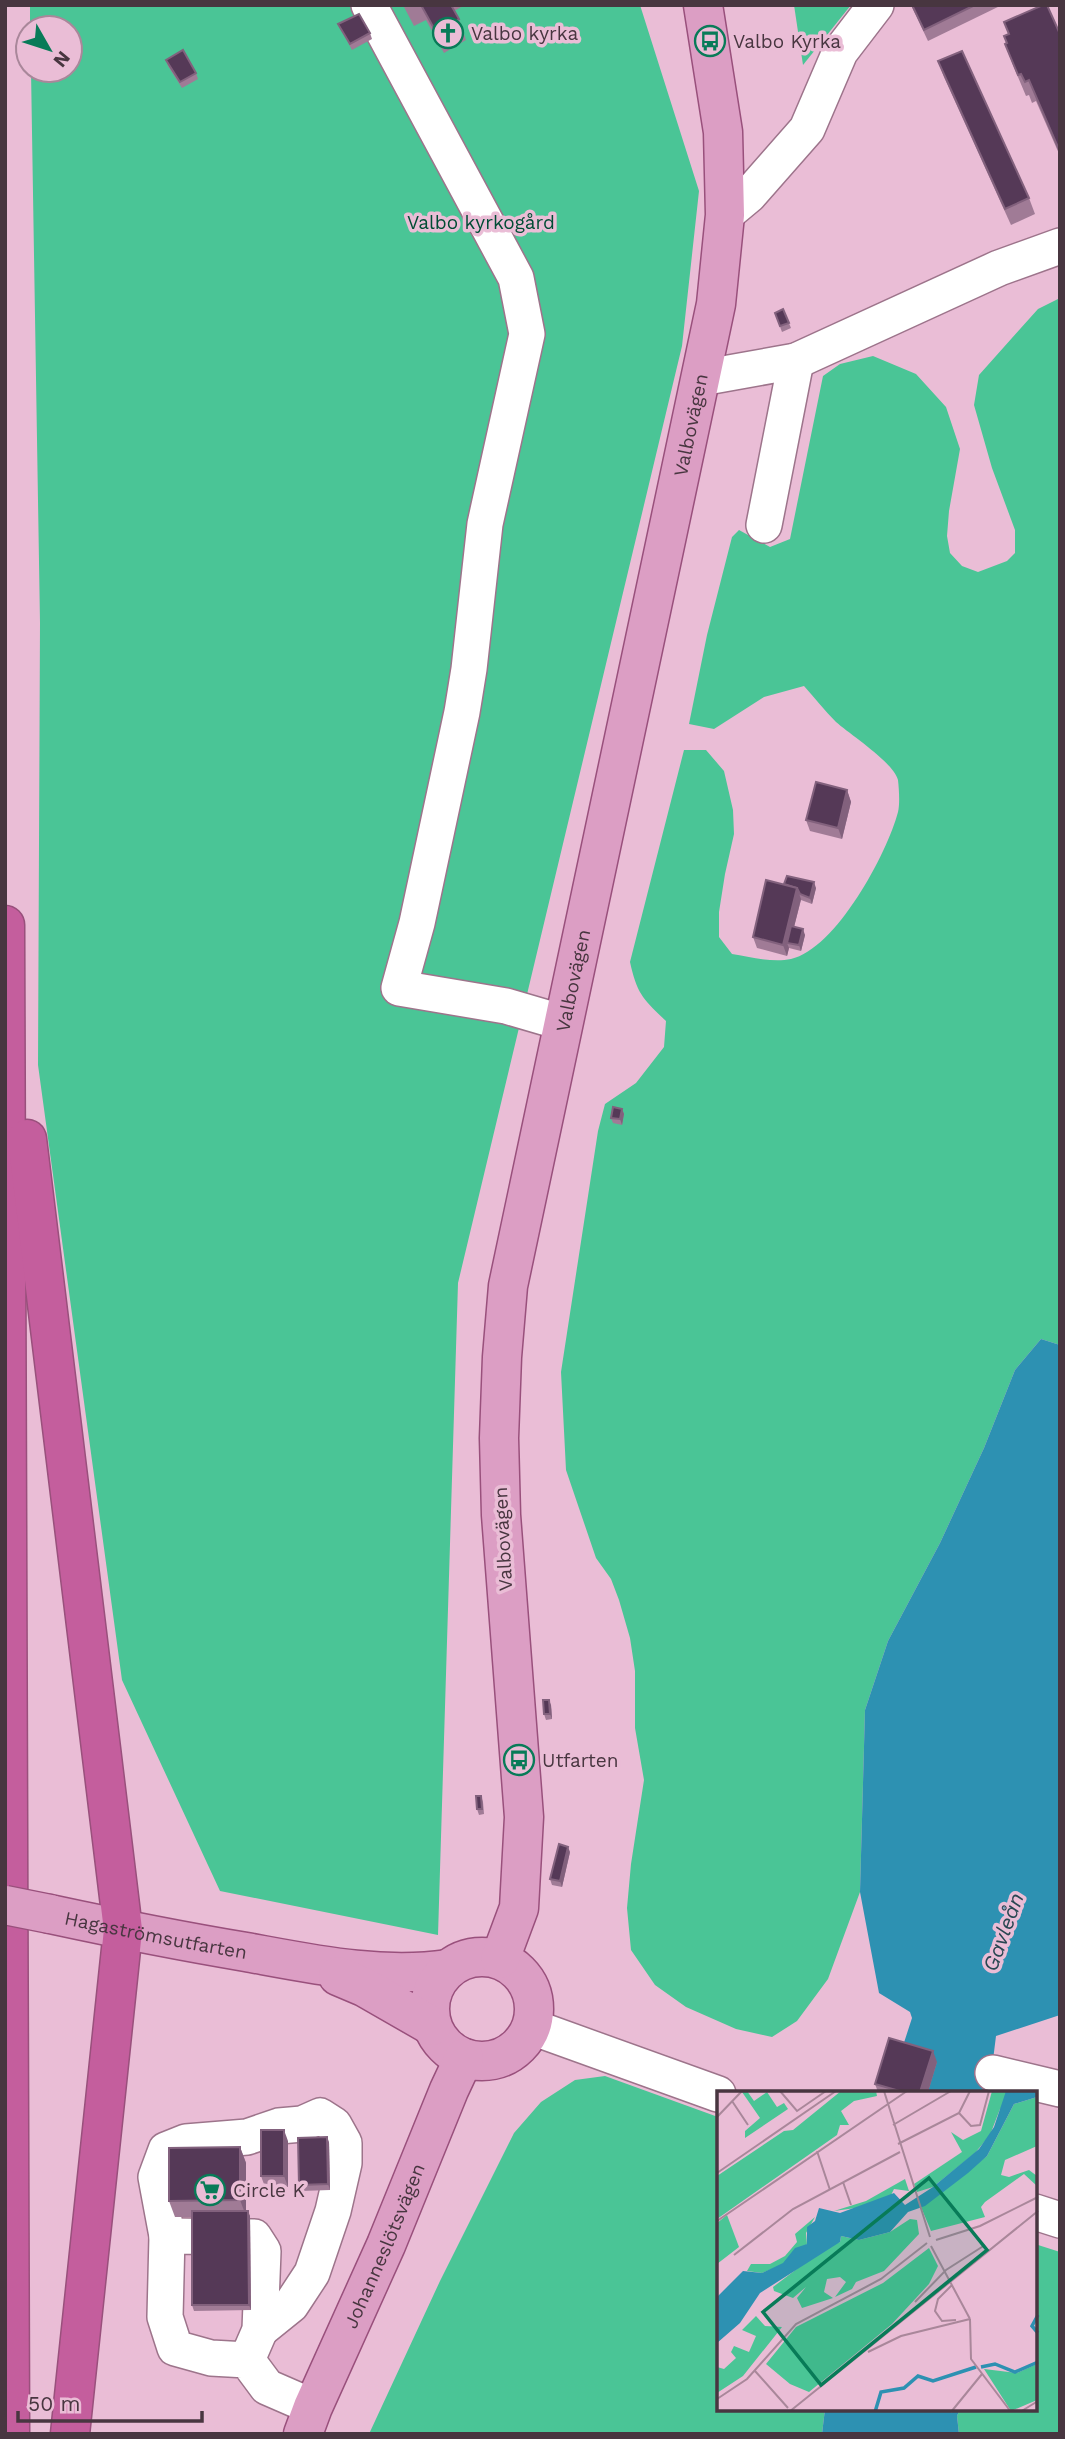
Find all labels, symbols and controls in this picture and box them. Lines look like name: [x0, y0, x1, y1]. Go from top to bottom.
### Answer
north arrow: [14, 14, 84, 84]
church icon: Valbo kyrka: [431, 16, 465, 50]
place label: Valbo kyrka: [471, 22, 578, 45]
bus stop icon: Valbo Kyrka: [693, 24, 727, 58]
place label: Valbo Kyrka: [733, 30, 841, 53]
text: N: [48, 47, 75, 72]
park label: Valbo kyrkogård: [407, 211, 555, 234]
street label: Valbovägen: [668, 371, 712, 478]
street label: Valbovägen: [551, 927, 595, 1034]
street label: Valbovägen: [489, 1486, 517, 1592]
bus stop icon: Utfarten: [502, 1743, 536, 1777]
place label: Utfarten: [542, 1749, 619, 1772]
water label: Gavleån: [977, 1889, 1029, 1975]
street label: Hagaströmsutfarten: [63, 1906, 249, 1964]
inset map: [717, 2091, 1037, 2411]
street label: Johanneslötsvägen: [339, 2160, 429, 2332]
supermarket icon: Circle K: [193, 2173, 227, 2207]
place label: Circle K: [233, 2179, 305, 2202]
scale bar: [18, 2380, 201, 2424]
text: 50 m: [28, 2391, 80, 2416]

